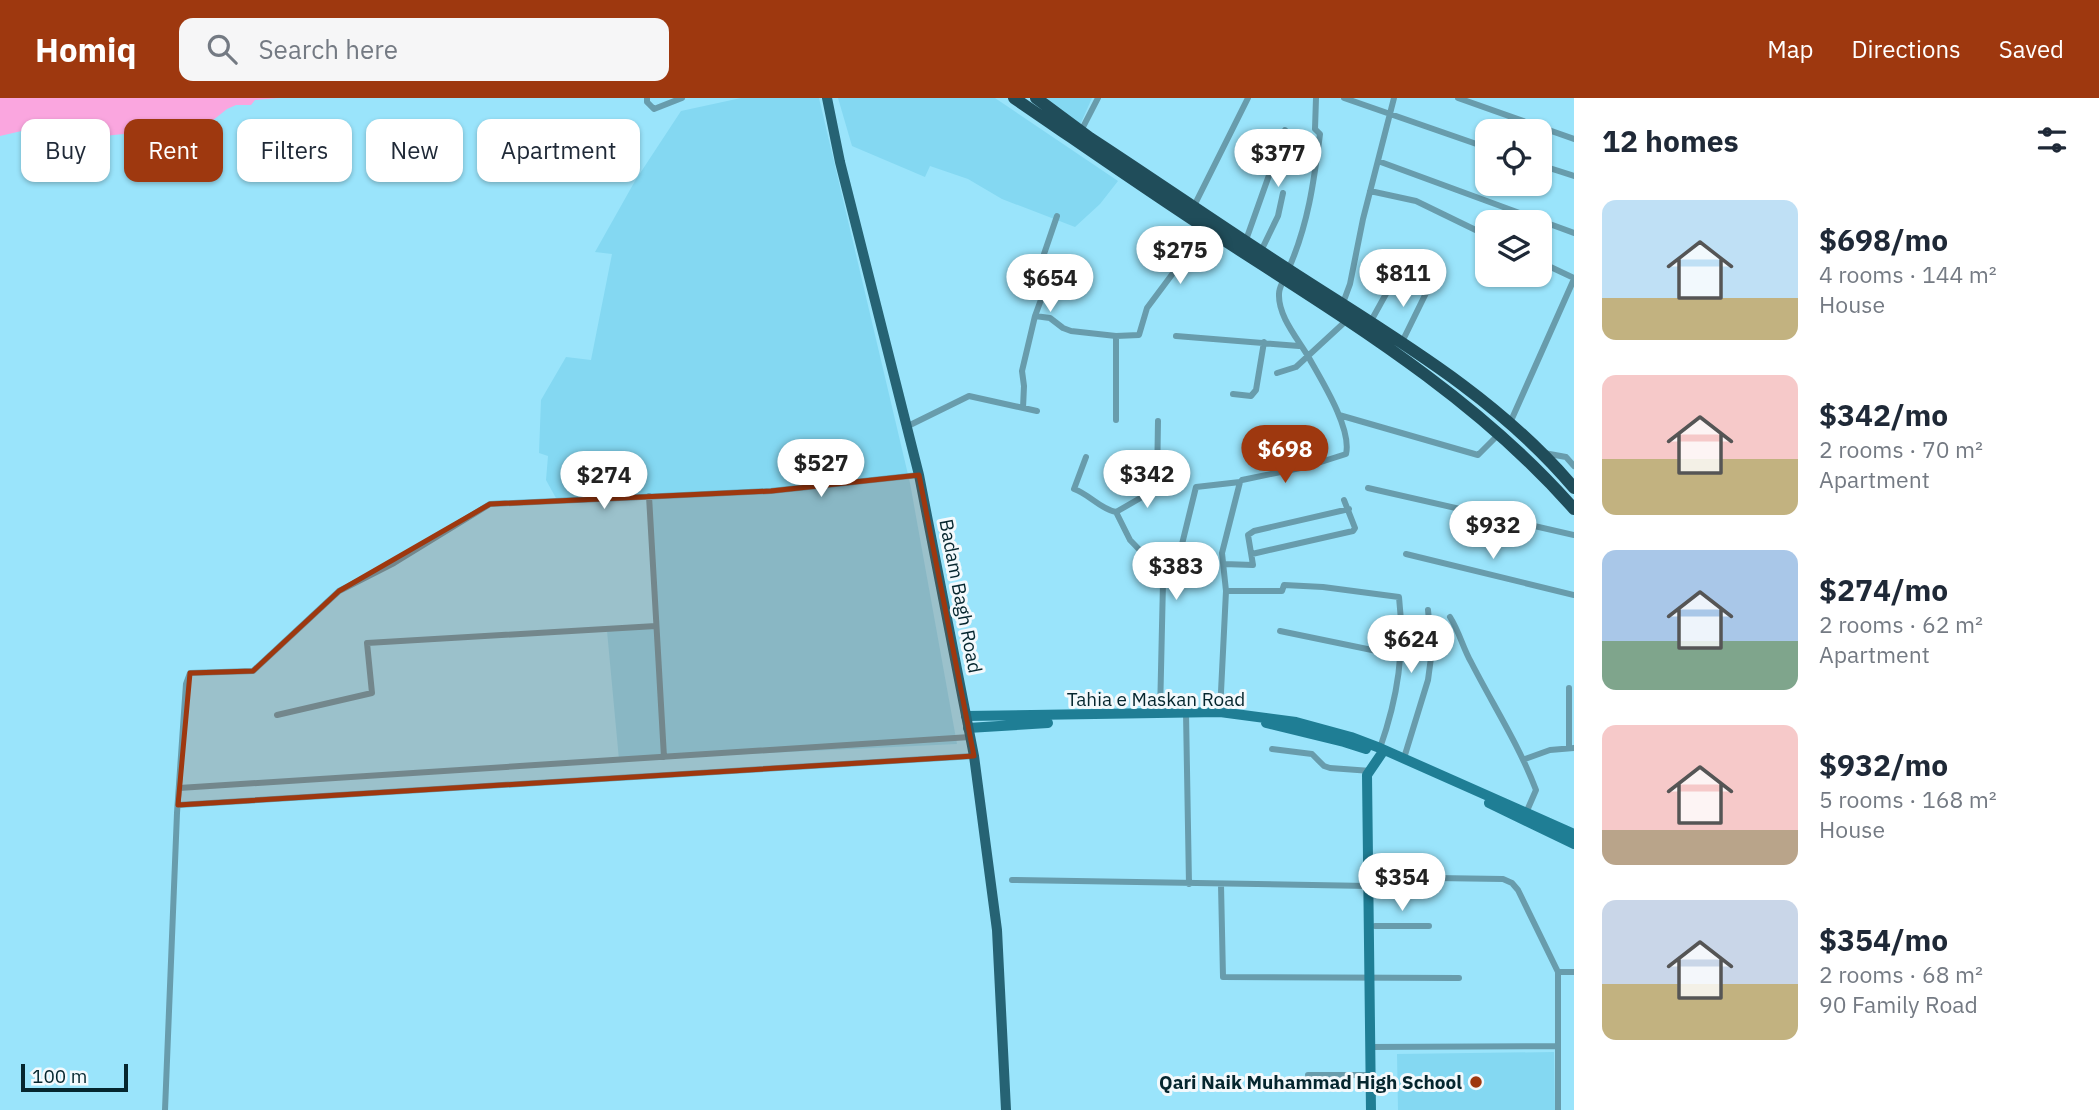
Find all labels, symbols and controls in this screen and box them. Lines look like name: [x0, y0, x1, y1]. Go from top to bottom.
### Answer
search box: [179, 18, 669, 81]
text: Homiq: [35, 28, 137, 71]
icon: search: [203, 30, 241, 68]
text: Search here: [259, 32, 398, 66]
text: Map: [1767, 33, 1813, 65]
text: Directions: [1851, 33, 1961, 65]
text: Saved: [1999, 33, 2064, 65]
chip: Buy: [21, 119, 110, 182]
chip: Rent: [124, 119, 223, 182]
chip: Filters: [237, 119, 352, 182]
chip: New: [366, 119, 463, 182]
chip: Apartment: [477, 119, 640, 182]
map controls: [1475, 119, 1552, 287]
button: locate: [1475, 119, 1552, 196]
text: 12 homes: [1602, 121, 1739, 160]
icon: filters: [2033, 121, 2071, 159]
pin: $377: [1237, 130, 1319, 189]
text: $377: [1250, 137, 1306, 167]
button: layers: [1475, 210, 1552, 287]
text: $698/mo: [1819, 220, 1948, 259]
pin: $275: [1139, 226, 1221, 286]
icon: home: [1658, 228, 1742, 312]
text: $275: [1152, 234, 1208, 264]
pin: $811: [1362, 250, 1444, 309]
pin: $654: [1009, 254, 1091, 314]
text: $811: [1375, 257, 1431, 287]
text: 4 rooms · 144 m²: [1819, 259, 1997, 289]
text: $654: [1022, 262, 1078, 292]
text: House: [1819, 289, 1885, 319]
text: $342/mo: [1819, 395, 1948, 434]
icon: home: [1658, 403, 1742, 487]
pin: $698: [1244, 426, 1326, 485]
text: $698: [1257, 433, 1313, 463]
text: 2 rooms · 70 m²: [1819, 434, 1983, 464]
pin: $527: [780, 440, 862, 499]
text: $527: [793, 447, 849, 477]
pin: $342: [1106, 450, 1188, 510]
pin: $274: [563, 452, 645, 511]
text: $342: [1119, 458, 1175, 488]
text: $274: [576, 459, 632, 489]
text: Apartment: [1819, 464, 1930, 494]
pin: $932: [1452, 502, 1534, 561]
text: $932: [1465, 509, 1521, 539]
street label: Badam Bagh Road: [934, 517, 988, 675]
pin: $383: [1135, 542, 1217, 602]
text: $383: [1148, 550, 1204, 580]
text: $274/mo: [1819, 570, 1948, 609]
icon: home: [1658, 578, 1742, 662]
text: 2 rooms · 62 m²: [1819, 609, 1983, 639]
pin: $624: [1370, 616, 1452, 675]
text: $624: [1383, 623, 1439, 653]
text: Apartment: [1819, 639, 1930, 669]
street label: Tahia e Maskan Road: [1067, 687, 1245, 711]
text: $932/mo: [1819, 745, 1948, 784]
icon: home: [1658, 753, 1742, 837]
text: 5 rooms · 168 m²: [1819, 784, 1997, 814]
text: House: [1819, 814, 1885, 844]
pin: $354: [1361, 854, 1443, 913]
text: $354: [1374, 861, 1430, 891]
text: $354/mo: [1819, 920, 1948, 959]
icon: home: [1658, 928, 1742, 1012]
text: 2 rooms · 68 m²: [1819, 959, 1983, 989]
text: 90 Family Road: [1819, 989, 1978, 1019]
scale bar: [21, 1061, 128, 1093]
text: 100 m: [32, 1064, 87, 1088]
place label: Qari Naik Muhammad High School: [1159, 1070, 1462, 1094]
marker: Qari Naik Muhammad High School: [1468, 1074, 1484, 1090]

